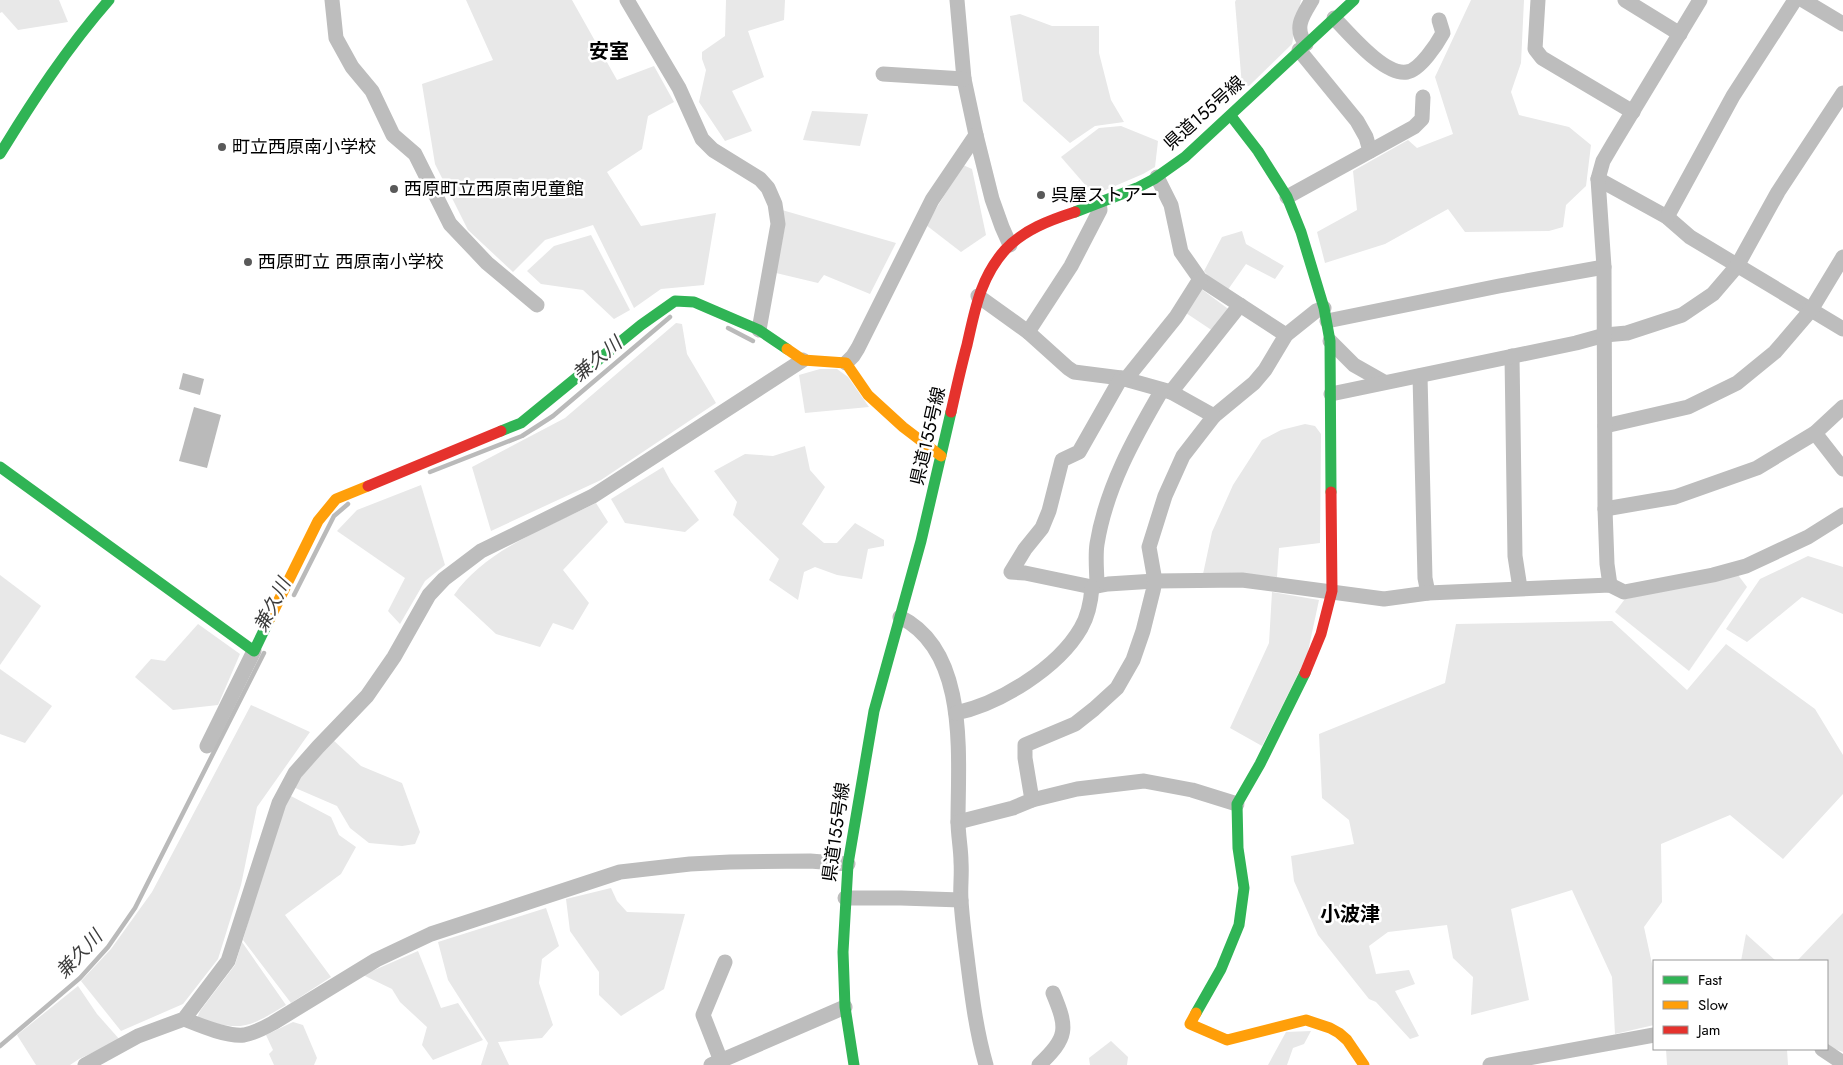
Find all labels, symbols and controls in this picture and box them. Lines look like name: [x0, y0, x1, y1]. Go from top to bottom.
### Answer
district label: 安室: [589, 37, 629, 66]
street label: 県道155号線: [1158, 70, 1250, 156]
place label: 町立西原南小学校: [232, 134, 376, 160]
marker: 町立西原南小学校: [216, 141, 228, 153]
place label: 西原町立西原南児童館: [404, 176, 584, 202]
place label: 呉屋ストアー: [1051, 182, 1158, 208]
marker: 西原町立西原南児童館: [388, 183, 400, 195]
marker: 呉屋ストアー: [1035, 189, 1047, 201]
place label: 西原町立 西原南小学校: [258, 249, 443, 275]
marker: 西原町立 西原南小学校: [242, 256, 254, 268]
water label: 兼久川: [566, 329, 629, 388]
street label: 県道155号線: [904, 384, 952, 488]
water label: 兼久川: [247, 572, 298, 637]
street label: 県道155号線: [816, 780, 856, 884]
district label: 小波津: [1320, 900, 1380, 929]
water label: 兼久川: [50, 922, 110, 984]
legend: [1653, 960, 1828, 1050]
text: Fast: [1698, 969, 1722, 991]
text: Slow: [1698, 994, 1729, 1016]
text: Jam: [1696, 1019, 1721, 1041]

